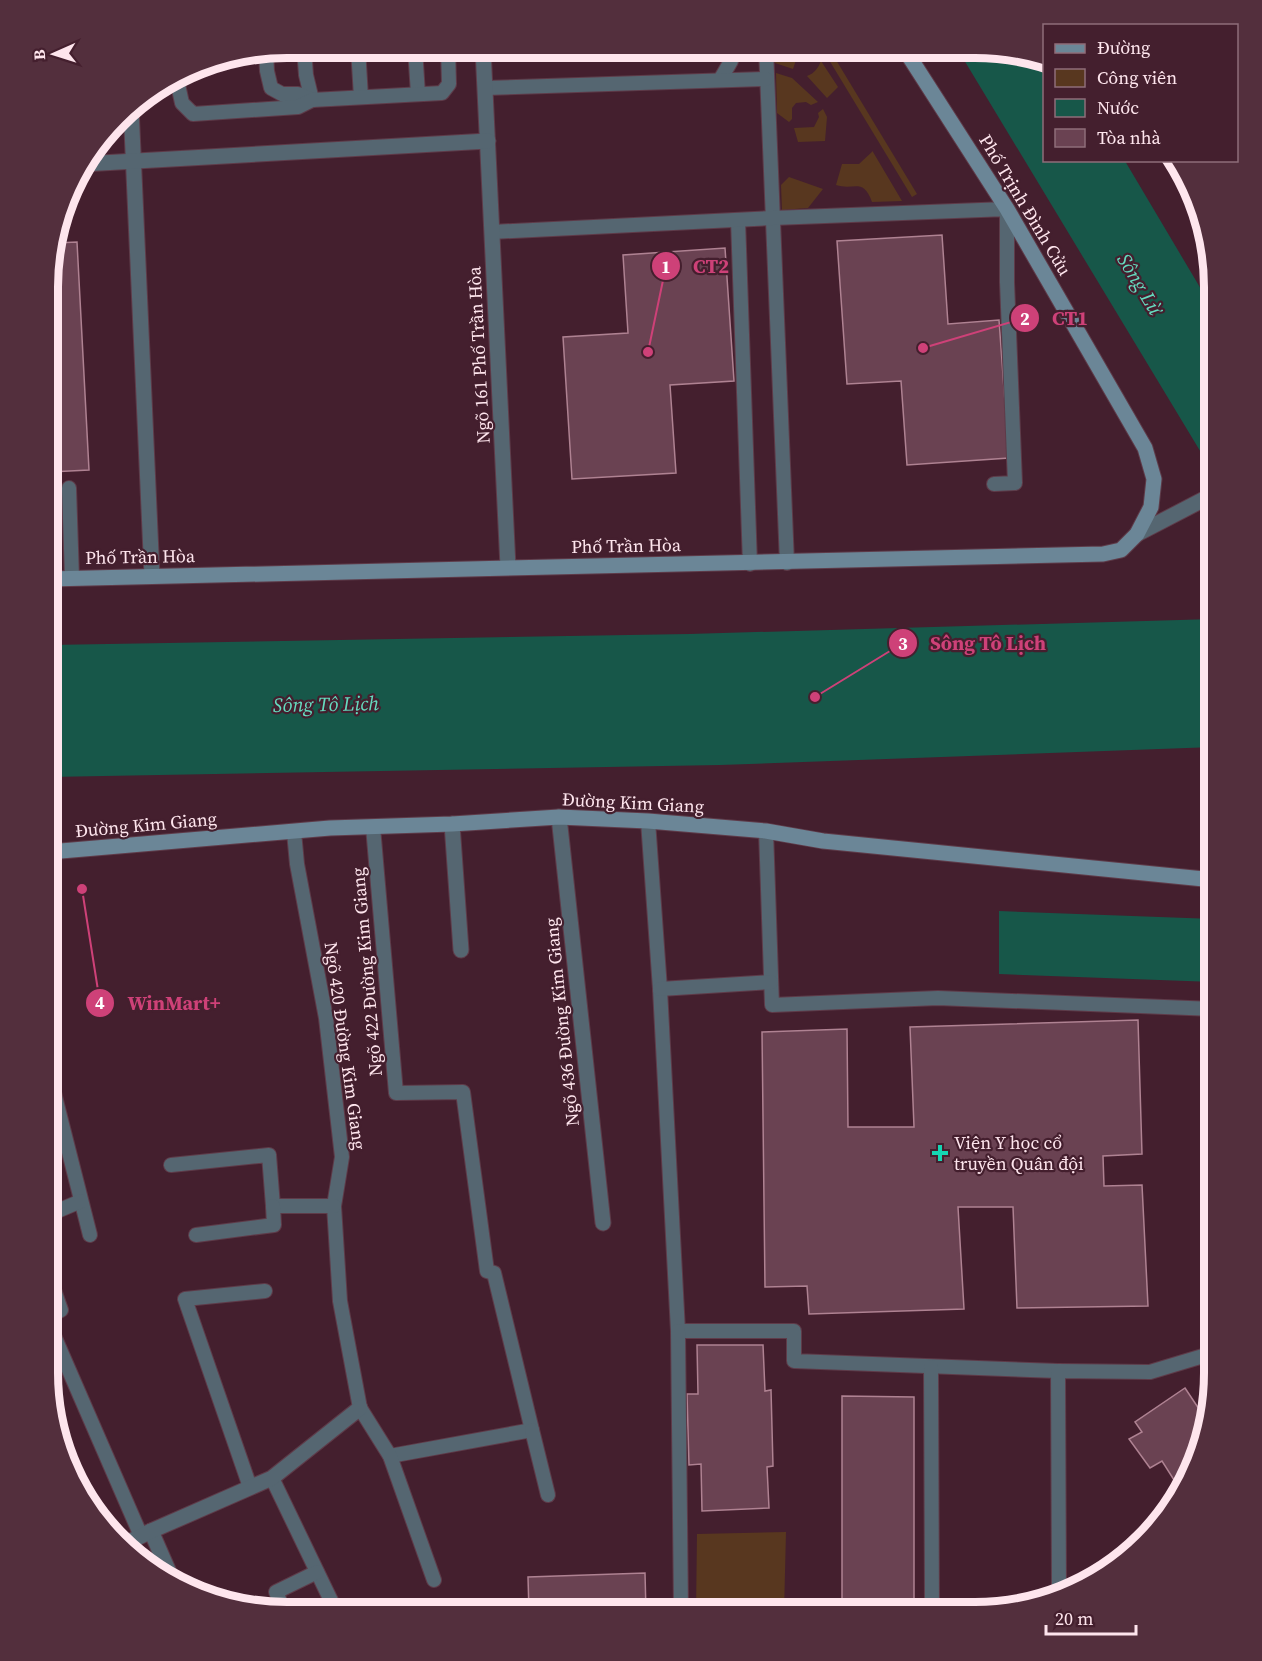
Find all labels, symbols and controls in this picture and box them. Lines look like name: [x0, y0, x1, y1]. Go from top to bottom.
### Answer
north arrow: [24, 24, 84, 84]
legend: [1043, 24, 1238, 162]
text: Đường: [1097, 35, 1150, 60]
text: B: [28, 48, 50, 61]
text: Công viên: [1097, 65, 1177, 90]
text: Nước: [1097, 95, 1139, 120]
text: Tòa nhà: [1097, 125, 1162, 150]
street label: Phố Trịnh Đình Cửu: [973, 129, 1078, 280]
callout: CT2: [651, 247, 741, 285]
water label: Sông Lừ: [1111, 248, 1170, 322]
text: CT2: [693, 252, 729, 280]
text: 1: [661, 254, 671, 279]
street label: Ngõ 161 Phố Trần Hòa: [461, 265, 496, 444]
callout: CT1: [1010, 299, 1100, 337]
text: CT1: [1052, 304, 1088, 332]
text: 2: [1020, 306, 1030, 331]
street label: Phố Trần Hòa: [571, 532, 682, 559]
street label: Phố Trần Hòa: [85, 543, 196, 570]
callout: Sông Tô Lịch: [888, 624, 1058, 662]
text: Sông Tô Lịch: [930, 629, 1046, 657]
text: 3: [898, 631, 908, 656]
water label: Sông Tô Lịch: [273, 689, 379, 719]
street label: Đường Kim Giang: [561, 786, 705, 819]
street label: Đường Kim Giang: [74, 806, 218, 843]
street label: Ngõ 422 Đường Kim Giang: [345, 867, 388, 1078]
street label: Ngõ 436 Đường Kim Giang: [538, 917, 585, 1128]
street label: Ngõ 420 Đường Kim Giang: [319, 940, 372, 1151]
callout: WinMart+: [85, 984, 233, 1022]
text: WinMart+: [127, 989, 221, 1017]
text: 4: [95, 990, 105, 1015]
place label: Viện Y học cổ truyền Quân đội: [954, 1130, 1084, 1176]
marker: Viện Y học cổ truyền Quân đội: [931, 1144, 949, 1162]
scale bar: [1046, 1598, 1136, 1636]
text: 20 m: [1055, 1606, 1093, 1631]

